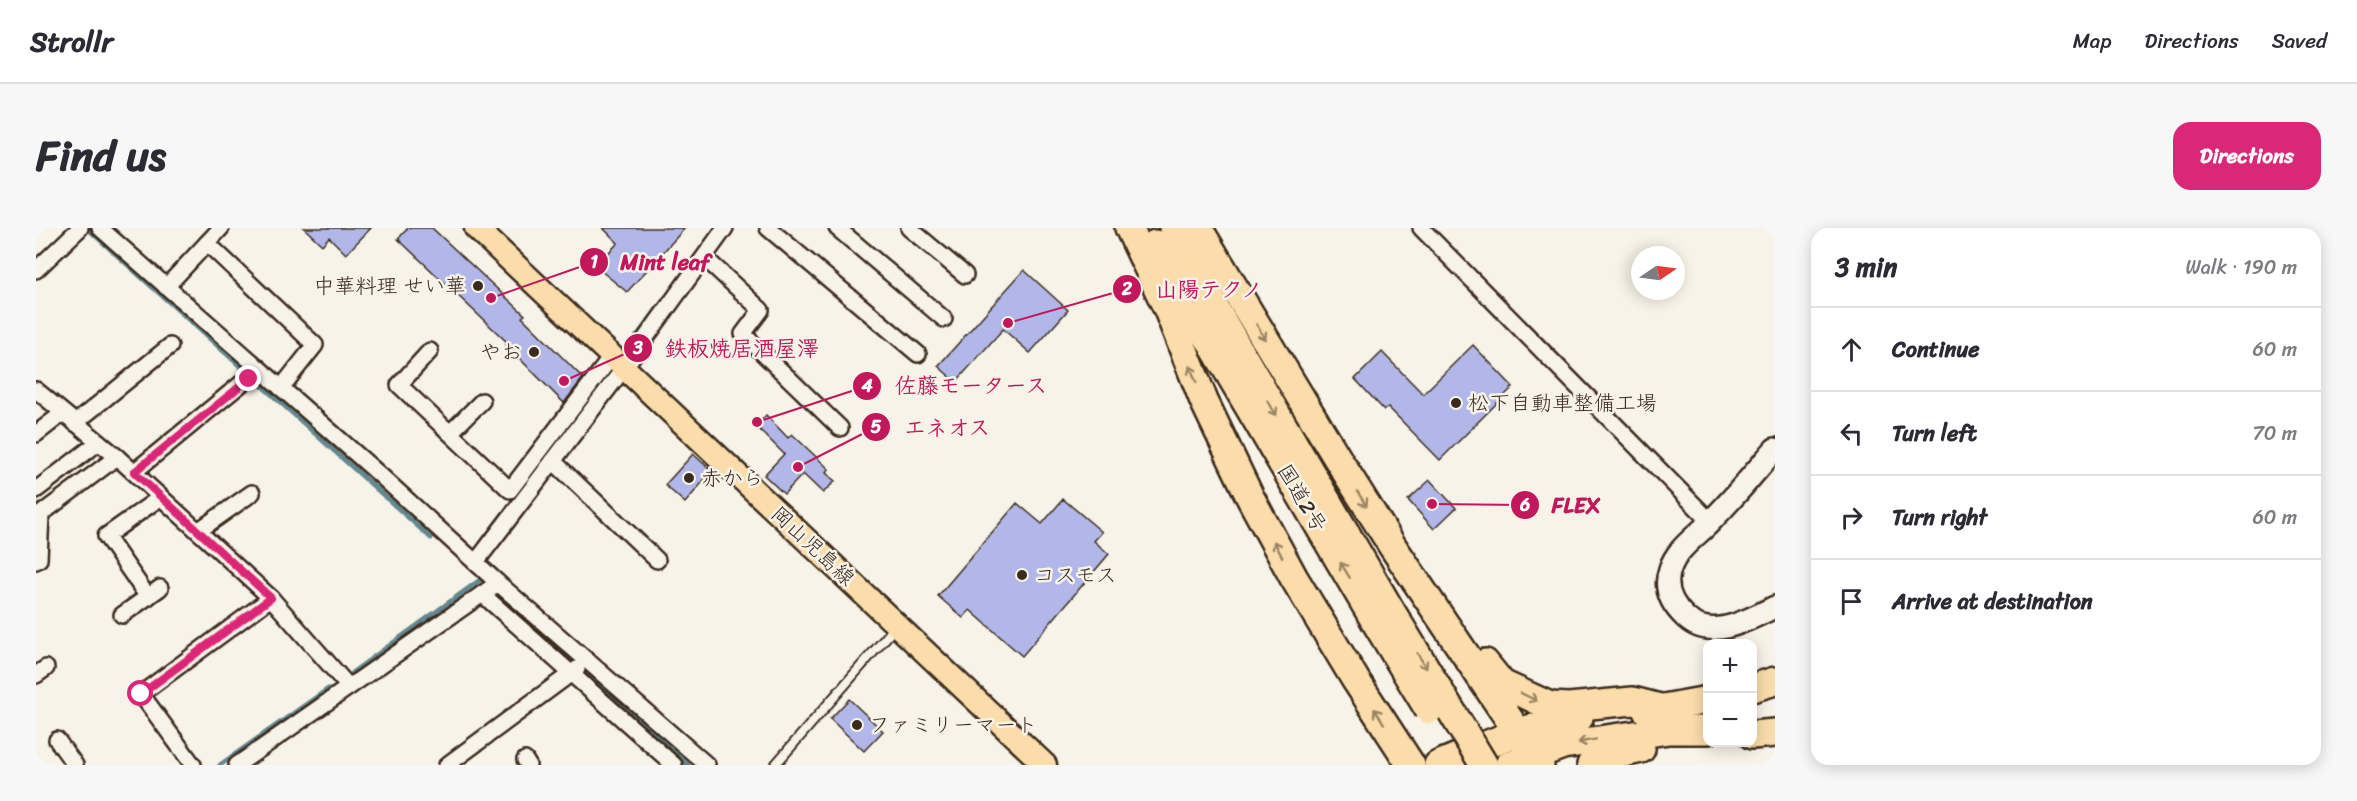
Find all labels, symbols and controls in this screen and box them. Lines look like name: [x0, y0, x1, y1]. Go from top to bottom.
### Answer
text: Strollr: [30, 17, 113, 66]
text: Map: [2073, 22, 2111, 60]
text: Directions: [2144, 22, 2239, 60]
text: Saved: [2272, 22, 2327, 60]
text: Find us: [36, 119, 166, 193]
button: Directions: [2173, 122, 2321, 190]
callout: Mint leaf: [579, 242, 722, 282]
text: Mint leaf: [619, 243, 713, 282]
text: 3 min: [1835, 244, 1897, 290]
text: 1: [590, 246, 598, 278]
north arrow: [1631, 246, 1685, 300]
text: Walk · 190 m: [2185, 250, 2297, 285]
place label: 中華料理 せい華: [314, 267, 466, 305]
callout: 山陽テクノ: [1112, 269, 1276, 309]
text: 山陽テクノ: [1156, 270, 1262, 309]
text: 2: [1121, 273, 1133, 305]
marker: 中華料理 せい華: [471, 279, 485, 293]
one-way arrow: [1255, 323, 1267, 340]
callout: 鉄板焼居酒屋澤: [623, 328, 831, 368]
text: 鉄板焼居酒屋澤: [665, 329, 819, 368]
text: Continue: [1892, 330, 1980, 369]
text: 3: [632, 332, 643, 364]
text: 60 m: [2252, 332, 2297, 367]
place label: やお: [480, 333, 522, 371]
icon: ahead: [1835, 333, 1868, 366]
marker: やお: [527, 345, 541, 359]
route end: [235, 365, 261, 391]
one-way arrow: [1187, 365, 1198, 383]
callout: 佐藤モータース: [852, 366, 1060, 406]
text: 佐藤モータース: [895, 366, 1047, 405]
text: 4: [860, 370, 873, 402]
place label: 松下自動車整備工場: [1468, 384, 1657, 422]
marker: 松下自動車整備工場: [1449, 396, 1463, 410]
one-way arrow: [1267, 399, 1279, 416]
callout: エネオス: [861, 407, 1003, 447]
text: エネオス: [904, 408, 990, 447]
text: 5: [871, 411, 882, 443]
text: Turn left: [1892, 414, 1977, 453]
text: 70 m: [2252, 416, 2297, 451]
icon: left: [1835, 417, 1868, 450]
street label: 国道2号: [1266, 456, 1338, 540]
place label: 赤から: [701, 459, 764, 497]
marker: 赤から: [682, 471, 696, 485]
callout: FLEX: [1510, 485, 1613, 525]
text: FLEX: [1551, 486, 1601, 525]
text: 6: [1519, 489, 1530, 521]
one-way arrow: [1356, 490, 1369, 507]
street label: 岡山児島線: [762, 496, 864, 596]
text: Turn right: [1892, 498, 1987, 537]
text: 60 m: [2252, 500, 2297, 535]
icon: right: [1835, 501, 1868, 534]
one-way arrow: [1272, 541, 1284, 558]
place label: コスモス: [1034, 556, 1117, 594]
one-way arrow: [1339, 562, 1351, 579]
marker: コスモス: [1015, 568, 1029, 582]
text: Arrive at destination: [1892, 582, 2093, 621]
icon: arrive: [1835, 585, 1868, 618]
map controls: [1703, 639, 1757, 747]
button: +: [1703, 639, 1757, 693]
one-way arrow: [1416, 652, 1428, 669]
route start: [127, 680, 153, 706]
one-way arrow: [1519, 692, 1537, 704]
button: −: [1703, 693, 1757, 747]
place label: ファミリーマート: [869, 706, 1037, 744]
one-way arrow: [1373, 708, 1385, 725]
marker: ファミリーマート: [850, 718, 864, 732]
one-way arrow: [1577, 736, 1597, 747]

